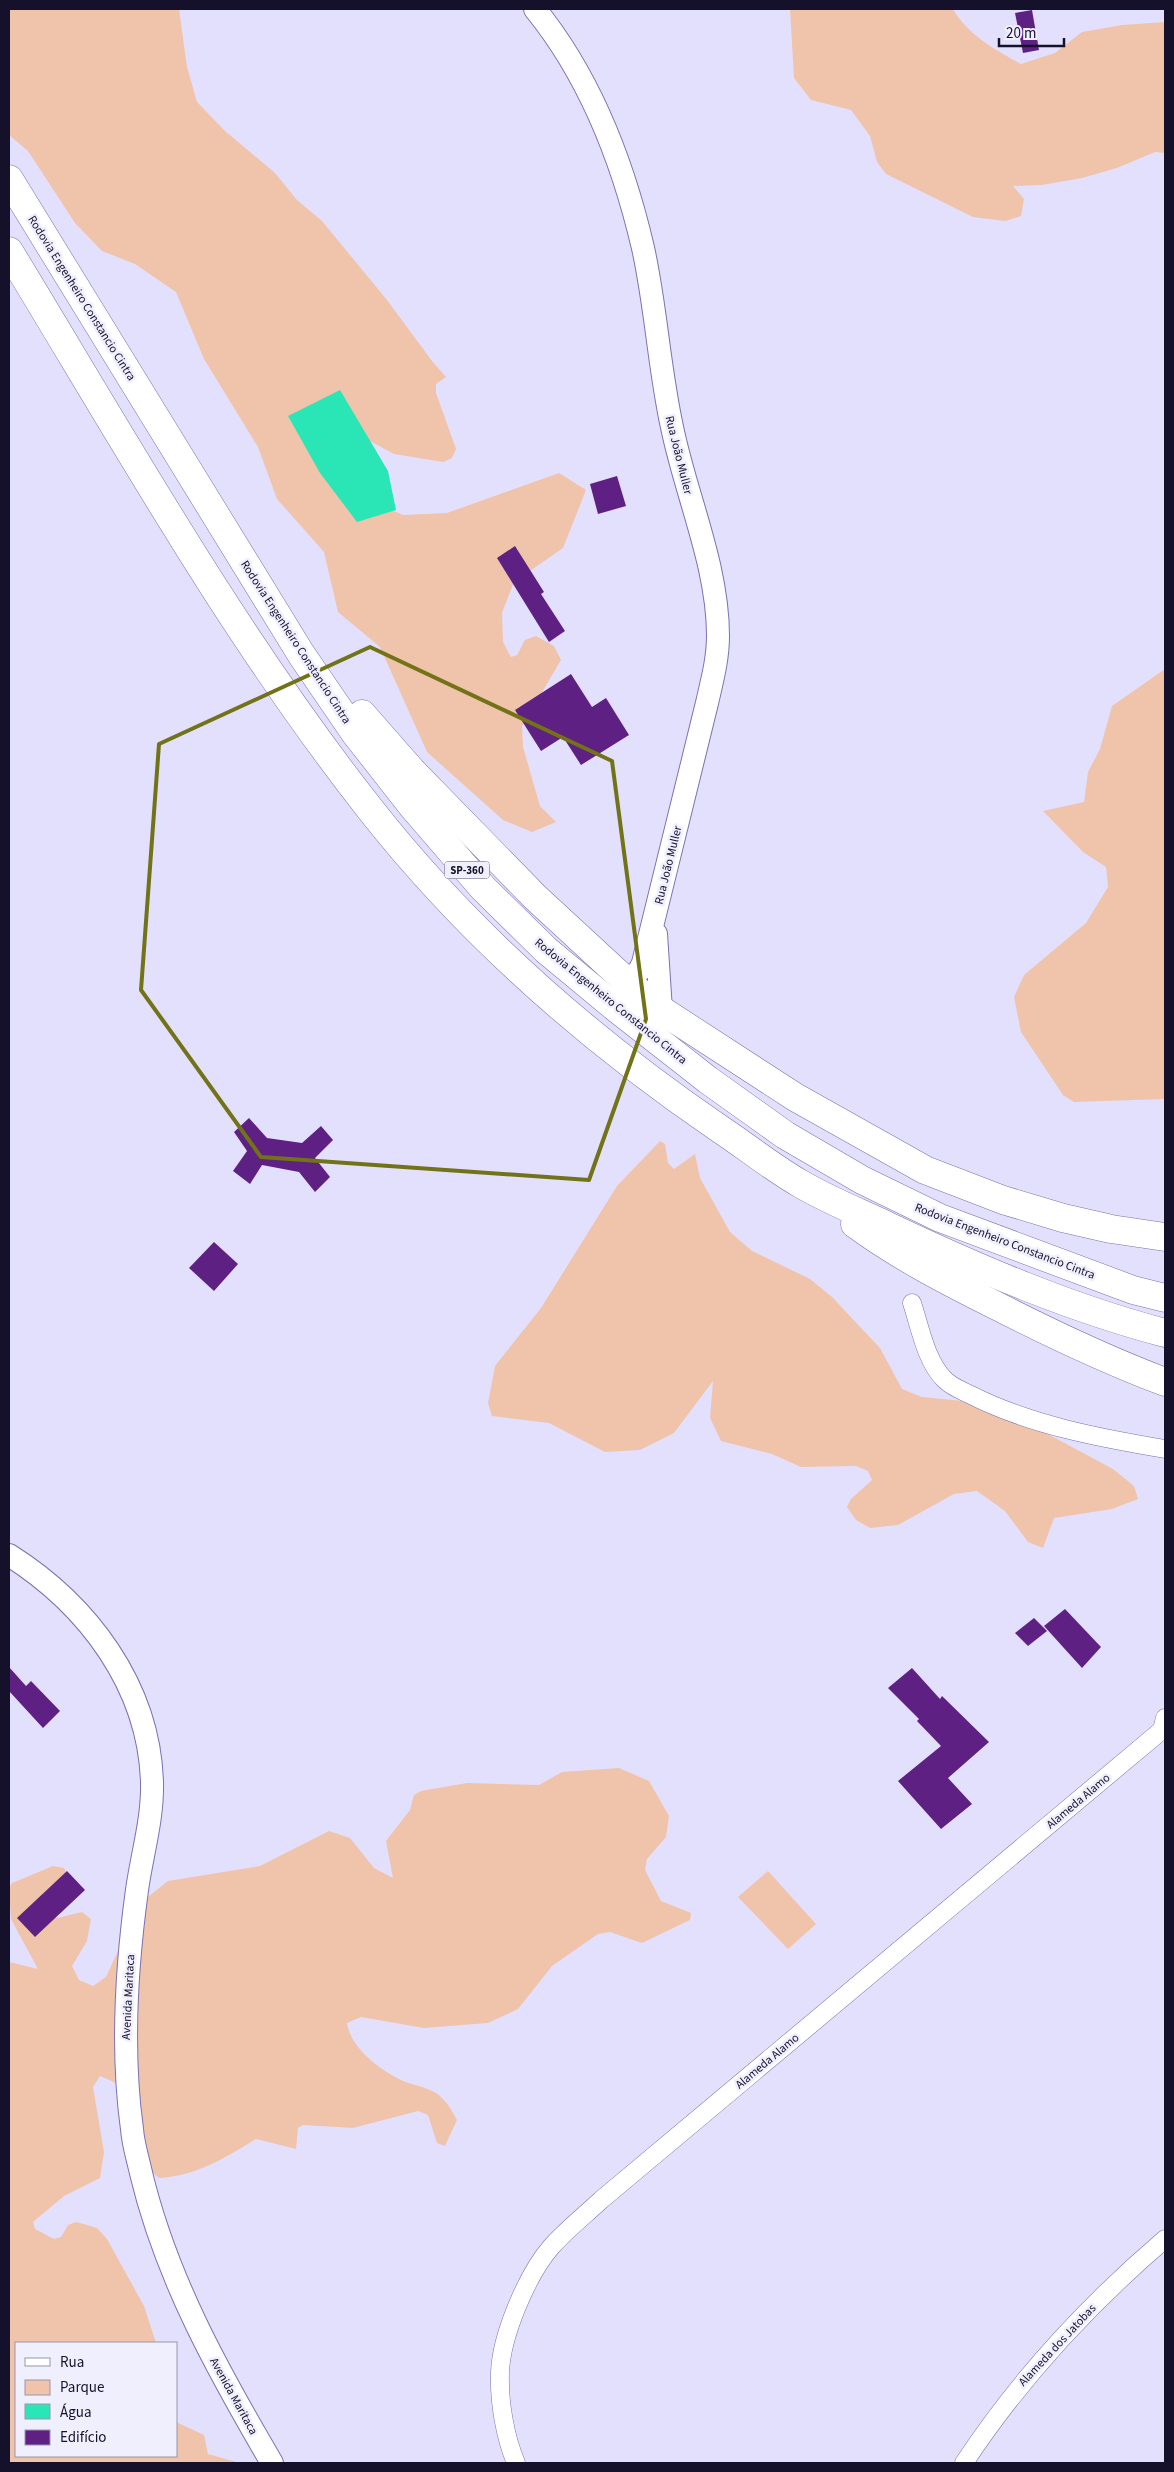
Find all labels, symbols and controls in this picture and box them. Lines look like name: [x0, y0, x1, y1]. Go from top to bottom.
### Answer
scale bar: [999, 15, 1064, 47]
text: 20 m: [1006, 23, 1036, 44]
street label: Rodovia Engenheiro Constancio Cintra: [24, 212, 140, 384]
street label: Rua João Muller: [661, 414, 697, 497]
street label: Rodovia Engenheiro Constancio Cintra: [236, 557, 355, 727]
street label: Rua João Muller: [651, 823, 687, 906]
road number: SP-360: [444, 862, 490, 878]
street label: Rodovia Engenheiro Constancio Cintra: [531, 934, 691, 1068]
street label: Rodovia Engenheiro Constancio Cintra: [912, 1199, 1097, 1284]
street label: Alameda Alamo: [1043, 1770, 1114, 1833]
street label: Avenida Maritaca: [118, 1954, 139, 2040]
street label: Alameda Alamo: [732, 2030, 803, 2093]
street label: Alameda dos Jatobas: [1015, 2300, 1100, 2390]
legend: [15, 2342, 178, 2457]
text: Rua: [60, 2352, 84, 2373]
street label: Avenida Maritaca: [205, 2355, 262, 2438]
text: Parque: [60, 2377, 104, 2398]
text: Água: [60, 2402, 91, 2423]
text: Edifício: [60, 2427, 107, 2448]

